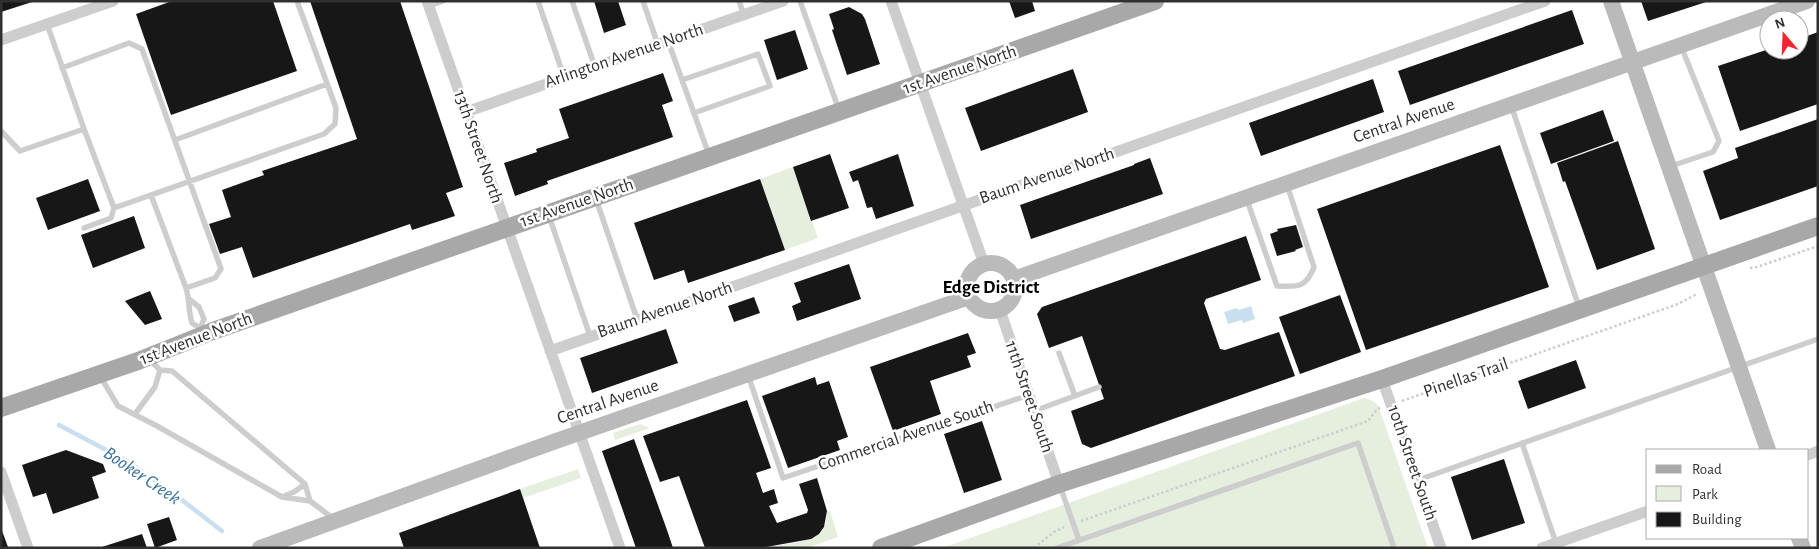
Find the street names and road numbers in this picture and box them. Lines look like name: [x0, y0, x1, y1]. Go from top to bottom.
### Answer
street label: Arlington Avenue North: [542, 20, 706, 92]
street label: 1st Avenue North: [901, 42, 1019, 98]
street label: 13th Street North: [450, 88, 506, 206]
street label: Central Avenue: [1351, 95, 1457, 147]
street label: Baum Avenue North: [977, 144, 1117, 208]
street label: 1st Avenue North: [518, 175, 636, 231]
street label: Baum Avenue North: [595, 278, 735, 342]
street label: 1st Avenue North: [137, 309, 255, 369]
street label: 11th Street South: [1001, 339, 1057, 455]
street label: Pinellas Trail: [1421, 355, 1511, 401]
street label: Central Avenue: [555, 376, 661, 428]
street label: Commercial Avenue South: [816, 398, 996, 474]
street label: 10th Street South: [1384, 403, 1440, 523]

